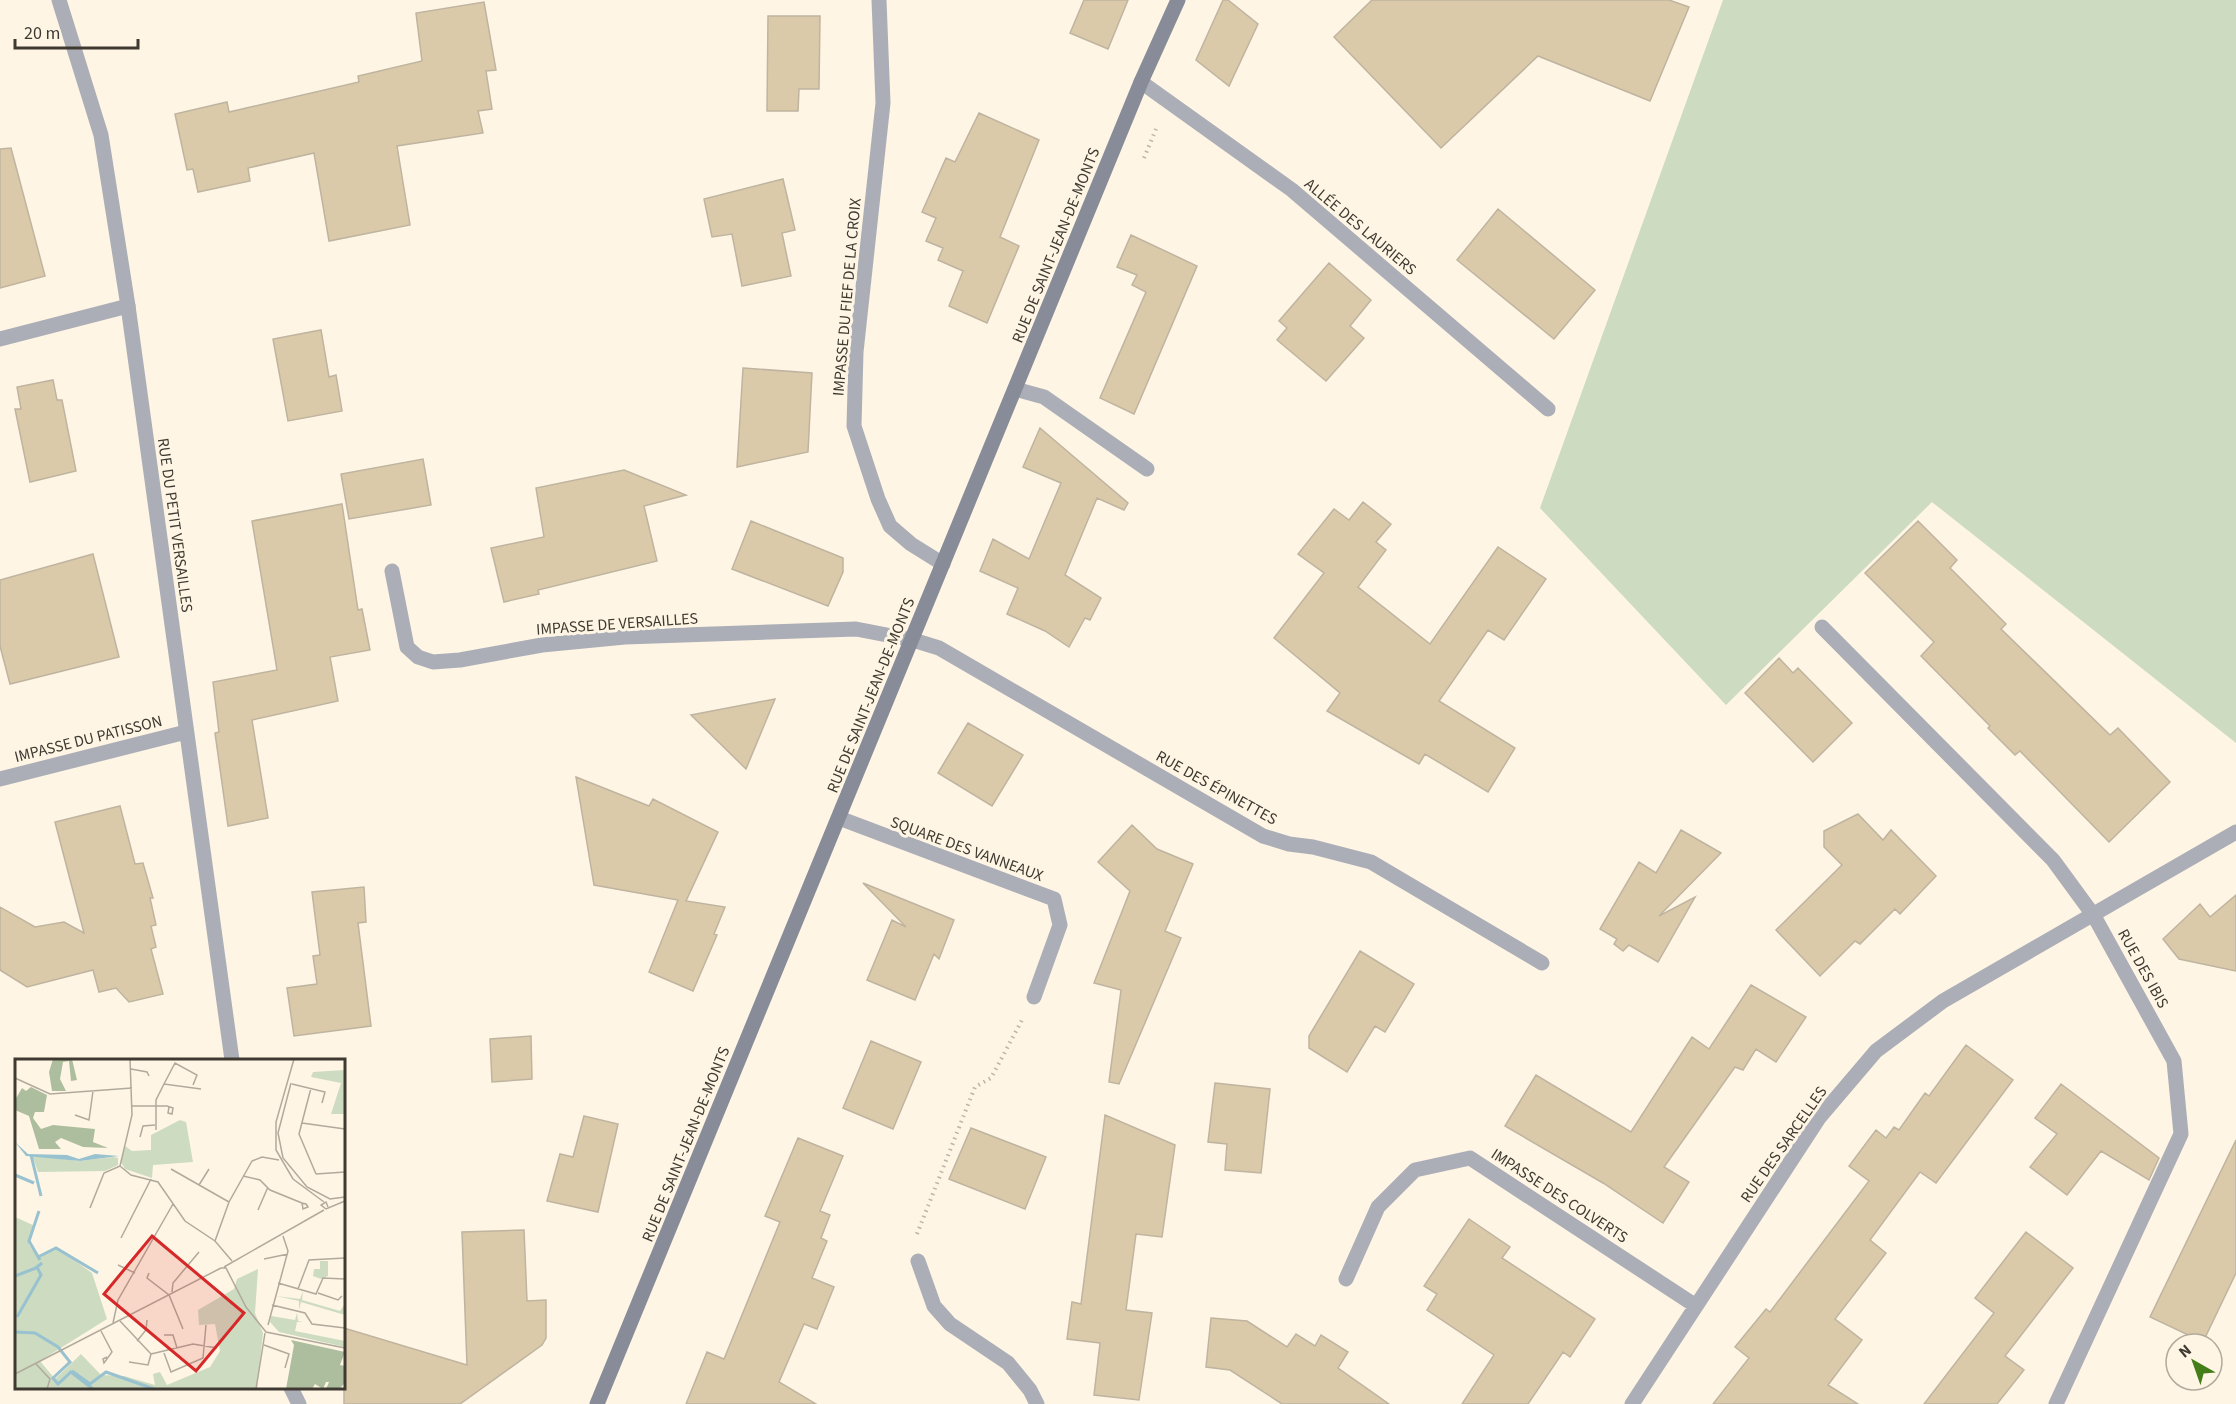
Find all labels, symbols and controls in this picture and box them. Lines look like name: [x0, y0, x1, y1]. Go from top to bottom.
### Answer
scale bar: [15, 12, 138, 50]
text: 20 m: [24, 21, 60, 46]
street label: RUE DE SAINT-JEAN-DE-MONTS: [1007, 144, 1105, 346]
street label: ALLÉE DES LAURIERS: [1300, 173, 1421, 280]
street label: IMPASSE DU FIEF DE LA CROIX: [827, 197, 867, 397]
street label: RUE DU PETIT VERSAILLES: [152, 436, 198, 614]
street label: RUE DE SAINT-JEAN-DE-MONTS: [822, 594, 920, 796]
street label: IMPASSE DE VERSAILLES: [535, 607, 699, 641]
street label: IMPASSE DU PATISSON: [12, 710, 164, 768]
street label: RUE DES ÉPINETTES: [1152, 745, 1281, 830]
street label: SQUARE DES VANNEAUX: [887, 811, 1046, 887]
street label: RUE DES IBIS: [2112, 925, 2174, 1012]
street label: RUE DE SAINT-JEAN-DE-MONTS: [637, 1043, 735, 1245]
inset map: [15, 1059, 345, 1389]
street label: RUE DES SARCELLES: [1735, 1082, 1832, 1207]
street label: IMPASSE DES COLVERTS: [1487, 1143, 1632, 1248]
north arrow: [2164, 1332, 2224, 1392]
text: N: [2174, 1339, 2196, 1363]

